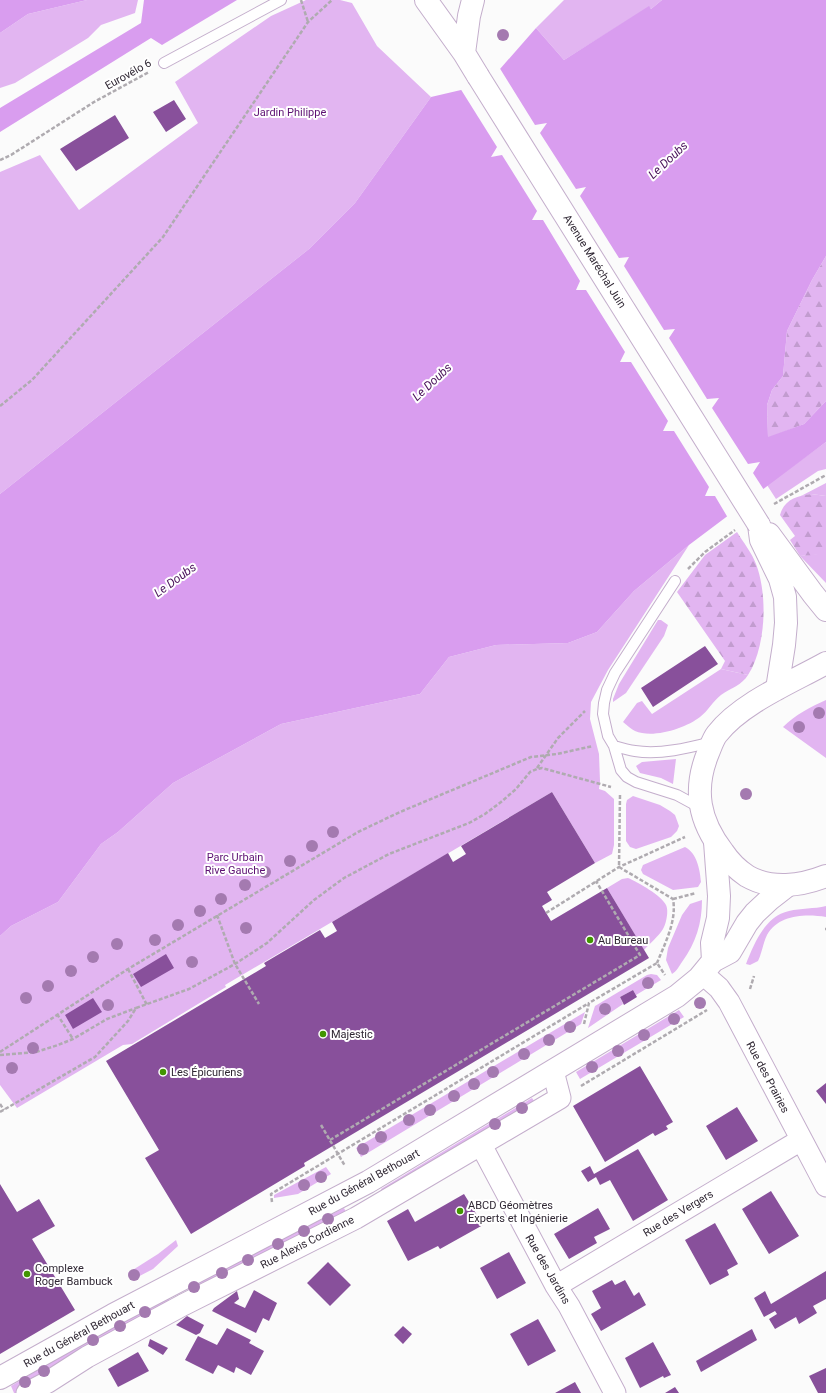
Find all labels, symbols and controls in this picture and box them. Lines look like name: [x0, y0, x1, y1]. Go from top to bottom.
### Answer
street label: Eurovélo 6: [103, 56, 154, 92]
park label: Jardin Philippe: [254, 106, 326, 119]
water label: Le Doubs: [645, 138, 691, 182]
street label: Avenue Maréchal Juin: [560, 212, 629, 310]
water label: Le Doubs: [409, 360, 455, 404]
water label: Le Doubs: [151, 560, 199, 600]
park label: Parc Urbain Rive Gauche: [205, 851, 265, 877]
place label: Au Bureau: [598, 934, 648, 947]
marker: Au Bureau: [585, 935, 595, 945]
place label: Majestic: [331, 1028, 373, 1041]
marker: Majestic: [318, 1029, 328, 1039]
street label: Rue des Prairies: [743, 1039, 792, 1115]
place label: Les Épicuriens: [171, 1066, 242, 1079]
marker: Les Épicuriens: [158, 1067, 168, 1077]
street label: Rue du Général Bethouart: [307, 1146, 422, 1218]
street label: Rue des Vergers: [641, 1187, 716, 1239]
place label: ABCD Géomètres Experts et Ingénierie: [468, 1199, 568, 1225]
marker: ABCD Géomètres Experts et Ingénierie: [455, 1206, 465, 1216]
street label: Rue Alexis Cordienne: [258, 1213, 356, 1272]
street label: Rue des Jardins: [522, 1232, 573, 1307]
place label: Complexe Roger Bambuck: [35, 1262, 113, 1288]
marker: Complexe Roger Bambuck: [22, 1269, 32, 1279]
street label: Rue du Général Bethouart: [22, 1298, 137, 1370]

